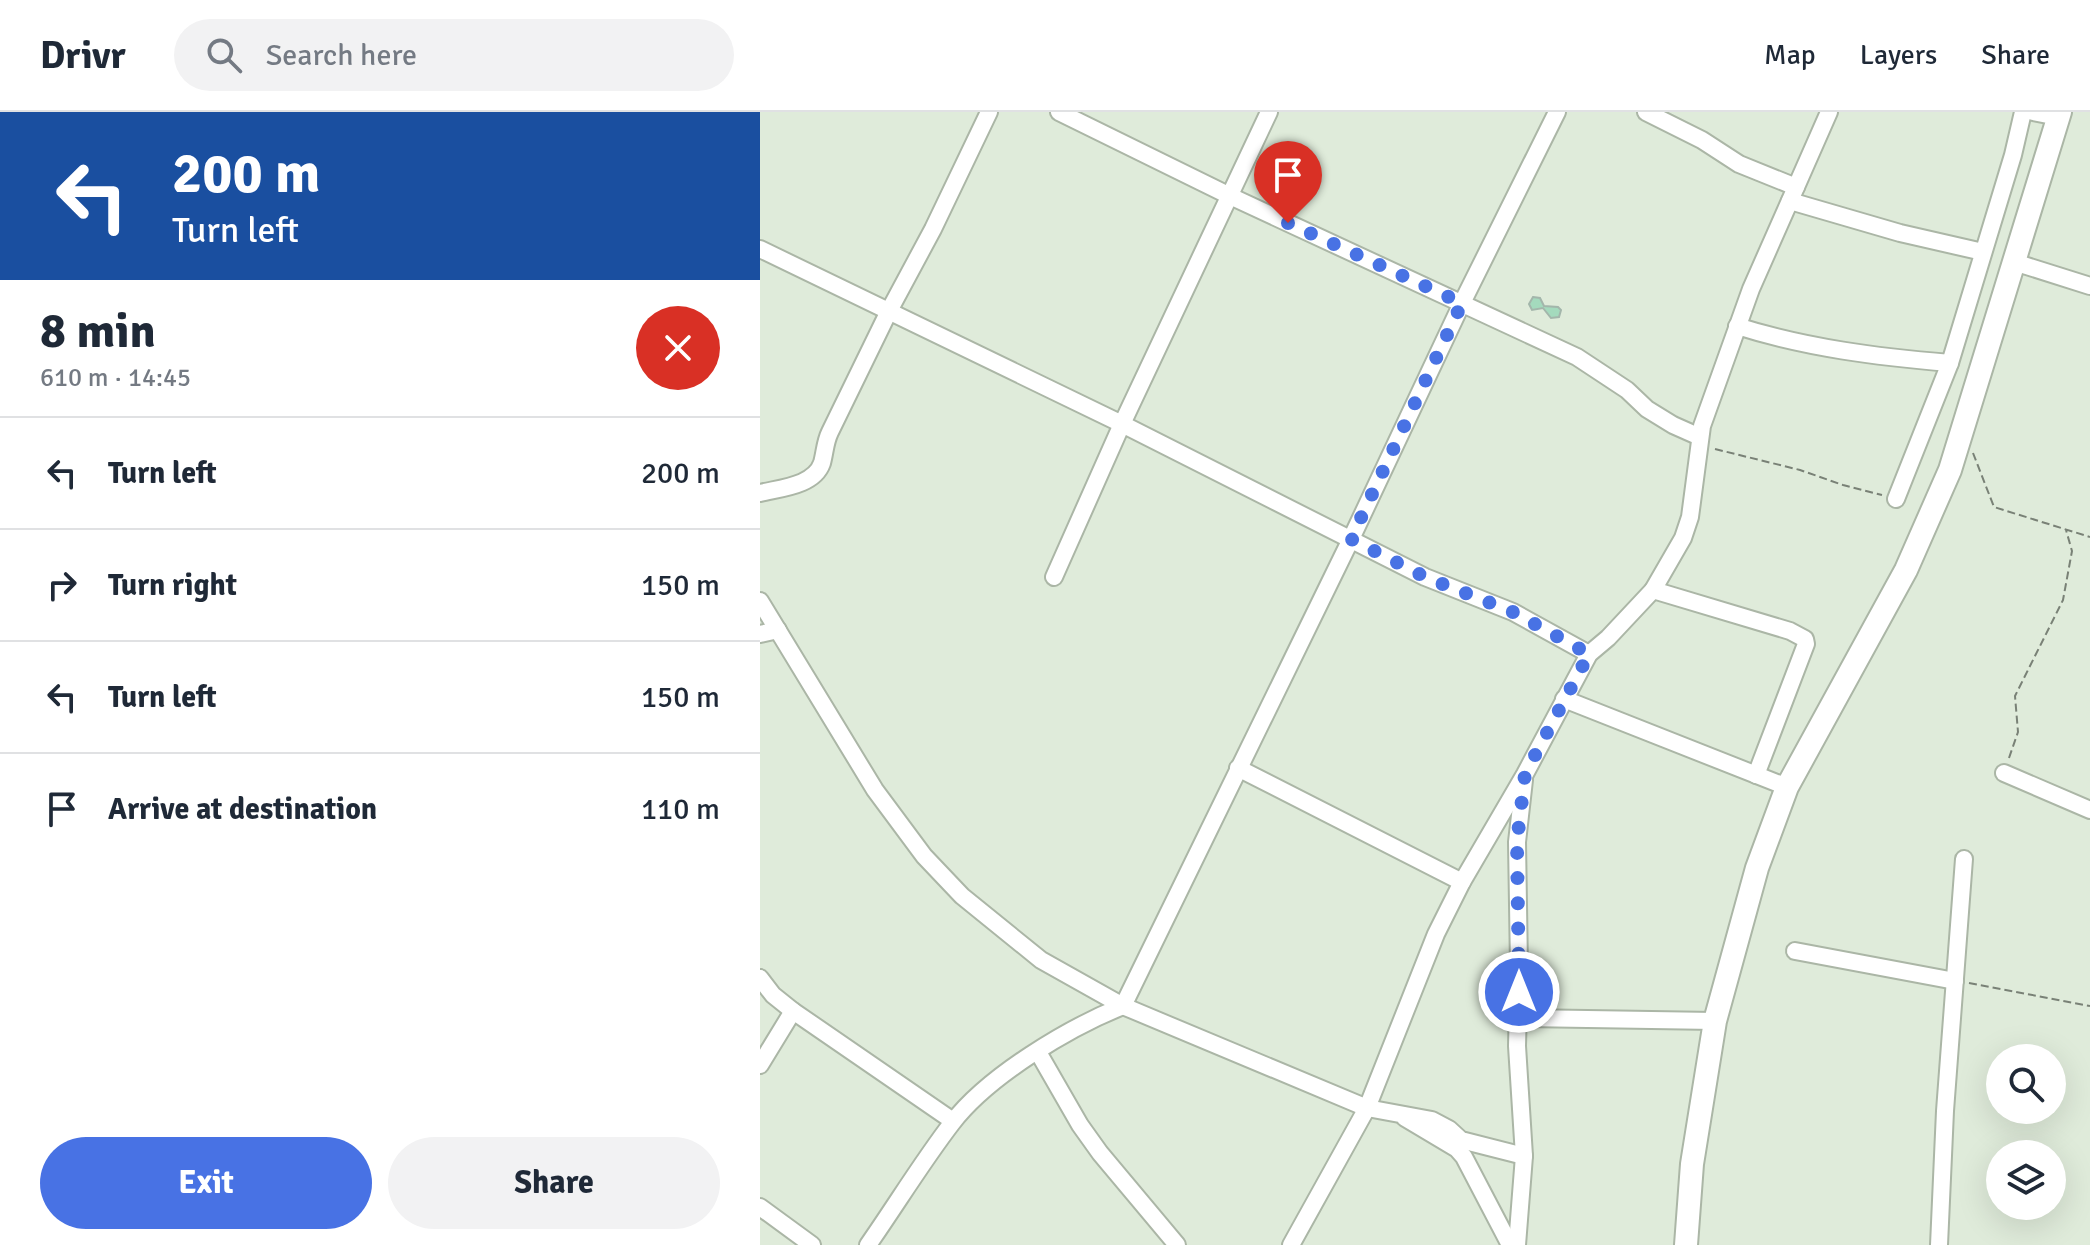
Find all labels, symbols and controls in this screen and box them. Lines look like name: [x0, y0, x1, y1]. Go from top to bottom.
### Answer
search box: [174, 19, 734, 91]
text: Drivr: [40, 32, 126, 79]
icon: search: [202, 33, 246, 77]
text: Search here: [266, 37, 417, 74]
text: Map: [1764, 38, 1816, 72]
text: Layers: [1860, 38, 1937, 72]
text: Share: [1981, 38, 2050, 72]
text: 200 m: [172, 139, 320, 208]
pin: [1254, 141, 1322, 223]
icon: left: [40, 144, 144, 248]
icon: arrive: [1266, 153, 1310, 197]
text: Turn left: [172, 208, 299, 253]
text: 8 min: [40, 302, 156, 361]
button: close: [636, 306, 720, 390]
text: 610 m · 14:45: [40, 362, 191, 394]
icon: left: [40, 451, 84, 495]
text: Turn left: [108, 455, 217, 492]
text: 200 m: [641, 455, 720, 492]
icon: right: [40, 563, 84, 607]
text: Turn right: [108, 567, 237, 604]
text: 150 m: [641, 567, 720, 604]
icon: left: [40, 675, 84, 719]
text: Turn left: [108, 679, 217, 716]
text: 150 m: [641, 679, 720, 716]
icon: arrive: [40, 787, 84, 831]
text: Arrive at destination: [108, 791, 377, 828]
text: 110 m: [641, 791, 720, 828]
position arrow: [1477, 950, 1561, 1034]
map controls: [1986, 1044, 2066, 1220]
button: search: [1986, 1044, 2066, 1124]
button: Exit: [40, 1137, 372, 1229]
button: Share: [388, 1137, 720, 1229]
button: layers: [1986, 1140, 2066, 1220]

